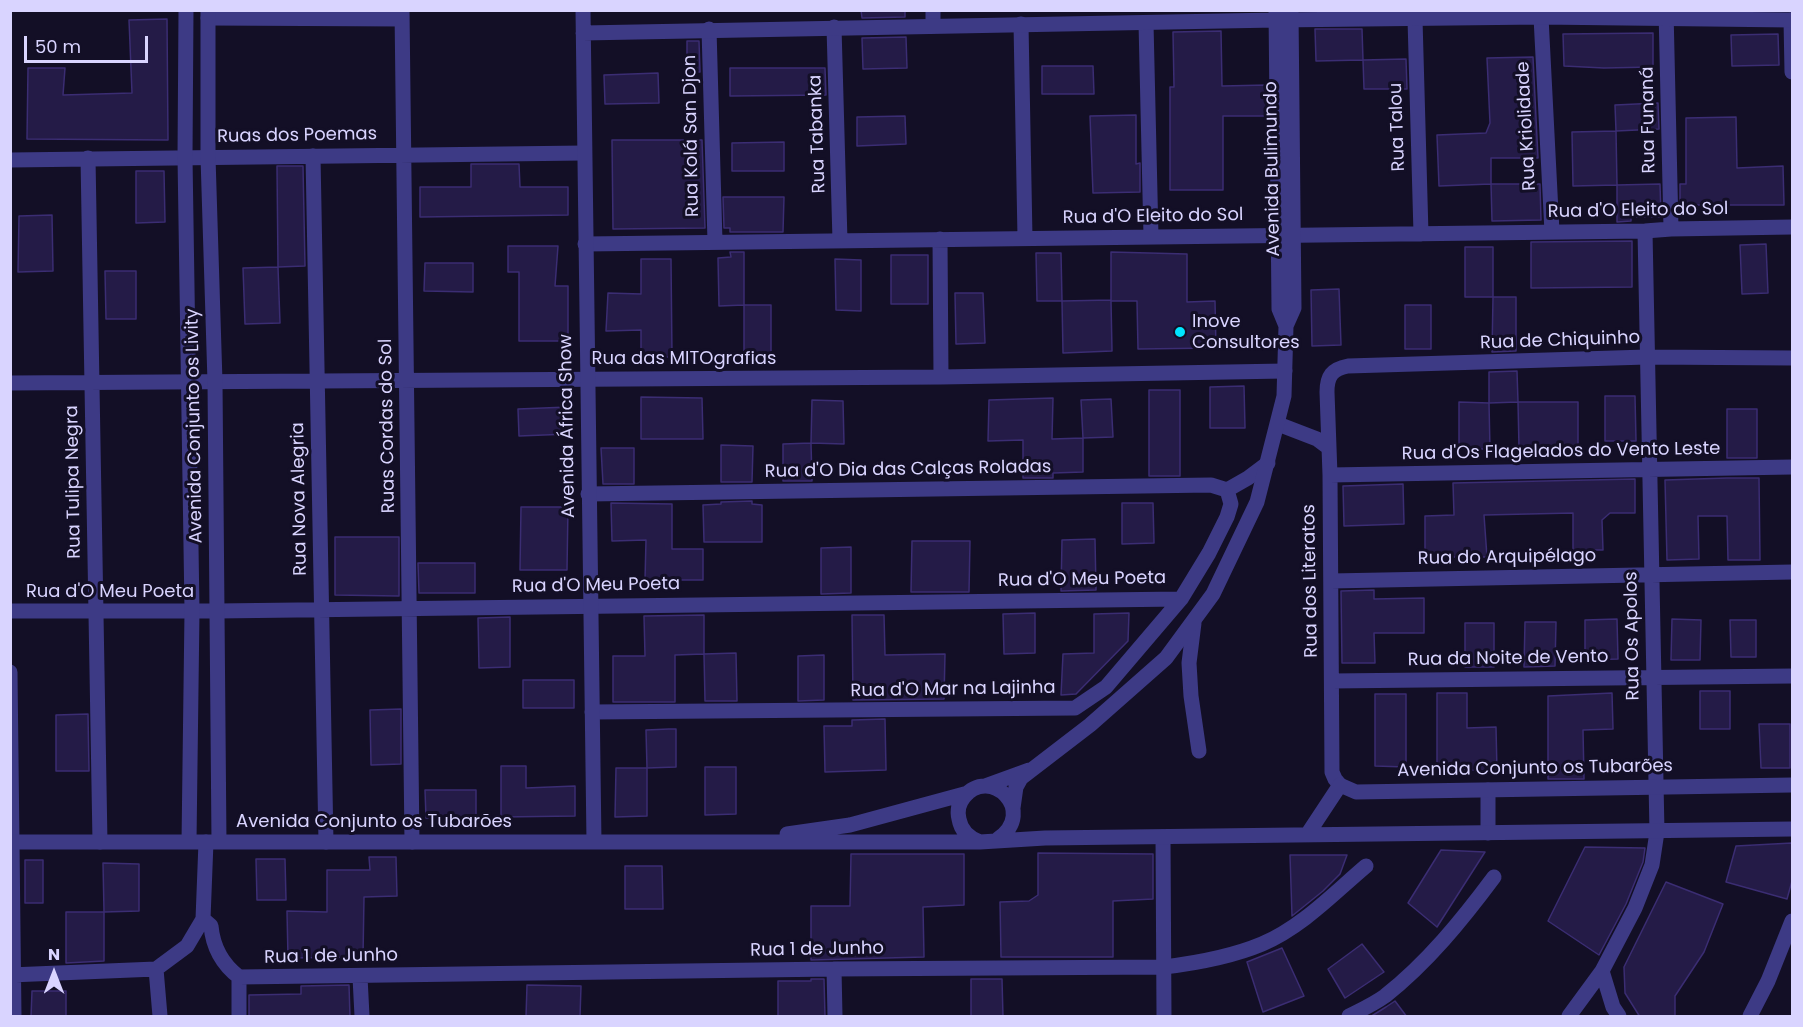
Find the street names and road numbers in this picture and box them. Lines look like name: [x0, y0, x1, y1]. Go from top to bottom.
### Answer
street label: Rua Kolá San Djon: [680, 55, 704, 217]
street label: Rua Kriolidade: [1513, 61, 1541, 191]
street label: Rua Funaná: [1637, 66, 1661, 174]
street label: Rua Tabanka: [805, 74, 831, 194]
street label: Avenida Bulimundo: [1261, 81, 1285, 257]
street label: Rua Talou: [1386, 82, 1410, 172]
street label: Ruas dos Poemas: [217, 124, 377, 148]
street label: Rua d'O Eleito do Sol: [1548, 199, 1728, 223]
street label: Rua d'O Eleito do Sol: [1063, 205, 1243, 229]
street label: Avenida Conjunto os Livity: [182, 308, 208, 544]
street label: Rua de Chiquinho: [1480, 327, 1640, 355]
street label: Avenida África Show: [556, 334, 580, 518]
street label: Ruas Cordas do Sol: [376, 339, 400, 513]
street label: Rua das MITOgrafias: [592, 348, 776, 370]
street label: Rua Tulipa Negra: [62, 405, 86, 559]
street label: Rua Nova Alegria: [288, 422, 312, 576]
street label: Rua d'Os Flagelados do Vento Leste: [1402, 438, 1720, 466]
street label: Rua d'O Dia das Calças Roladas: [764, 457, 1052, 483]
street label: Rua dos Literatos: [1299, 504, 1323, 658]
street label: Rua do Arquipélago: [1418, 546, 1596, 570]
street label: Rua d'O Meu Poeta: [998, 568, 1166, 592]
street label: Rua Os Apolos: [1621, 571, 1645, 701]
street label: Rua d'O Meu Poeta: [512, 574, 680, 598]
street label: Rua d'O Meu Poeta: [26, 581, 194, 603]
street label: Rua da Noite de Vento: [1407, 646, 1609, 672]
street label: Rua d'O Mar na Lajinha: [850, 677, 1056, 703]
street label: Avenida Conjunto os Tubarões: [1397, 756, 1673, 782]
street label: Avenida Conjunto os Tubarões: [236, 811, 512, 833]
street label: Rua 1 de Junho: [750, 938, 884, 962]
street label: Rua 1 de Junho: [264, 945, 398, 969]

